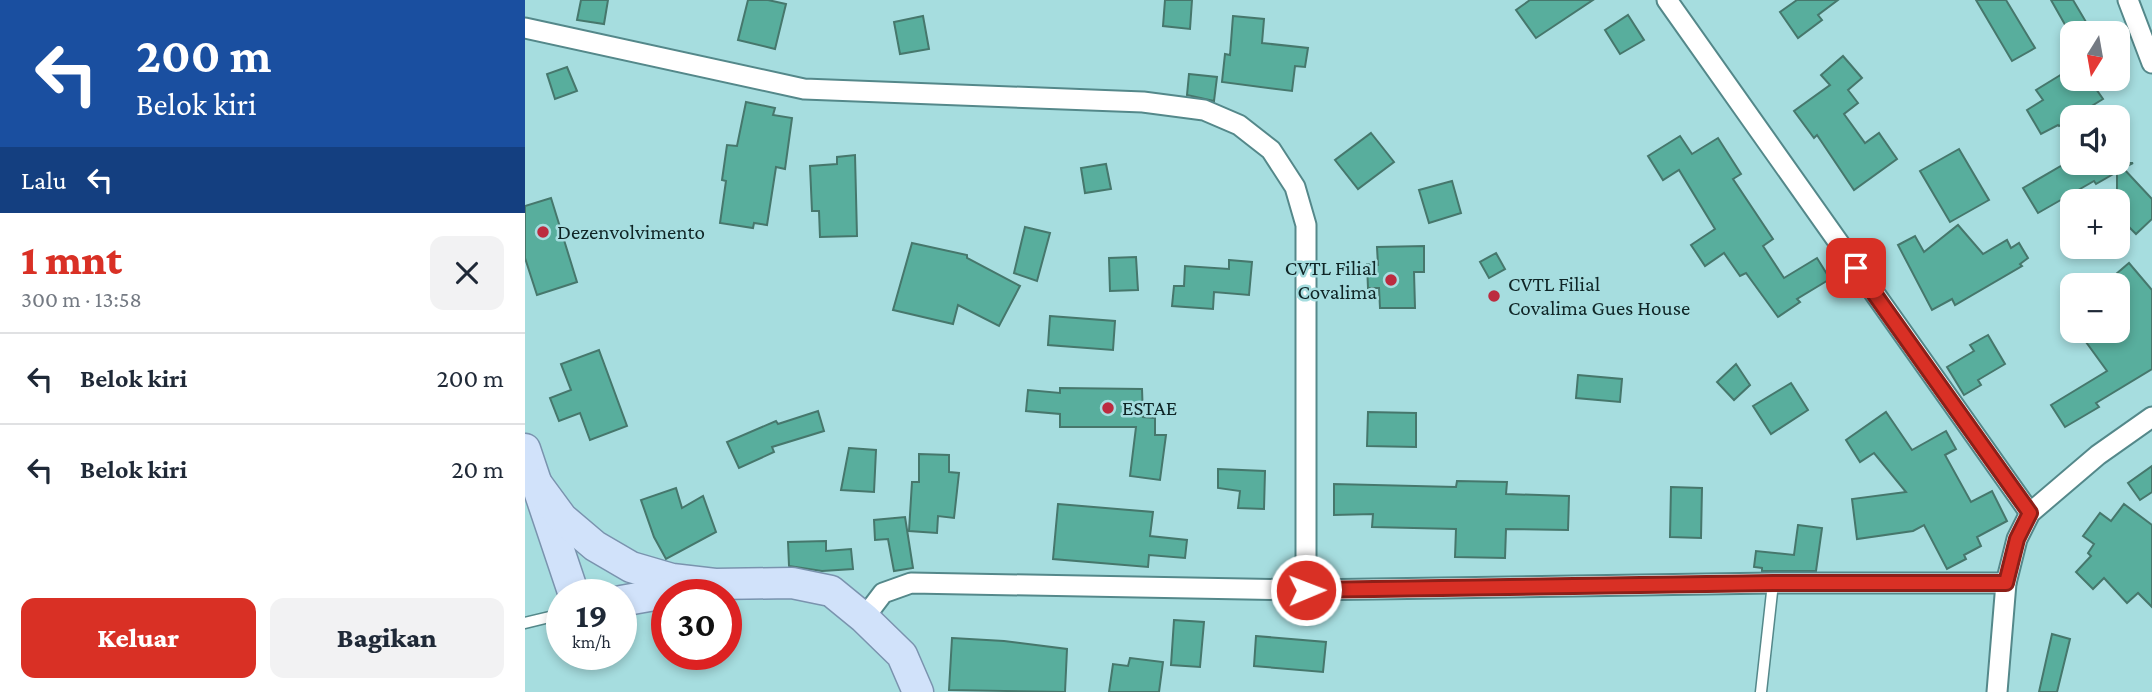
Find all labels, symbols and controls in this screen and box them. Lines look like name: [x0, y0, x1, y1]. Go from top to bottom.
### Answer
north arrow: [2060, 21, 2130, 91]
map controls: [2060, 21, 2130, 343]
icon: left: [21, 28, 112, 119]
text: 200 m: [136, 28, 271, 83]
text: Belok kiri: [136, 86, 257, 122]
button: sound: [2060, 105, 2130, 175]
icon: left: [81, 161, 119, 199]
text: Lalu: [21, 166, 67, 195]
button: +: [2060, 189, 2130, 259]
place label: Dezenvolvimento: [557, 220, 705, 244]
marker: Dezenvolvimento: [535, 224, 551, 240]
text: 1 mnt: [21, 236, 122, 283]
button: close: [430, 236, 504, 310]
pin: [1826, 238, 1886, 298]
icon: arrive: [1837, 249, 1875, 287]
place label: CVTL Filial Covalima: [1285, 256, 1377, 304]
marker: CVTL Filial Covalima: [1383, 272, 1399, 288]
place label: CVTL Filial Covalima Gues House: [1508, 272, 1690, 320]
button: −: [2060, 273, 2130, 343]
text: 300 m · 13:58: [21, 286, 142, 312]
marker: CVTL Filial Covalima Gues House: [1486, 288, 1502, 304]
icon: left: [21, 360, 59, 398]
text: Belok kiri: [80, 364, 187, 393]
text: 200 m: [436, 364, 504, 393]
place label: ESTAE: [1122, 396, 1177, 420]
marker: ESTAE: [1100, 400, 1116, 416]
icon: left: [21, 451, 59, 489]
text: Belok kiri: [80, 455, 187, 484]
text: 20 m: [451, 455, 504, 484]
position arrow: [1269, 553, 1343, 627]
speed limit sign: 30: [651, 579, 742, 670]
text: 19: [575, 596, 608, 635]
button: Keluar: [21, 598, 256, 678]
button: Bagikan: [270, 598, 504, 678]
text: km/h: [572, 632, 611, 652]

